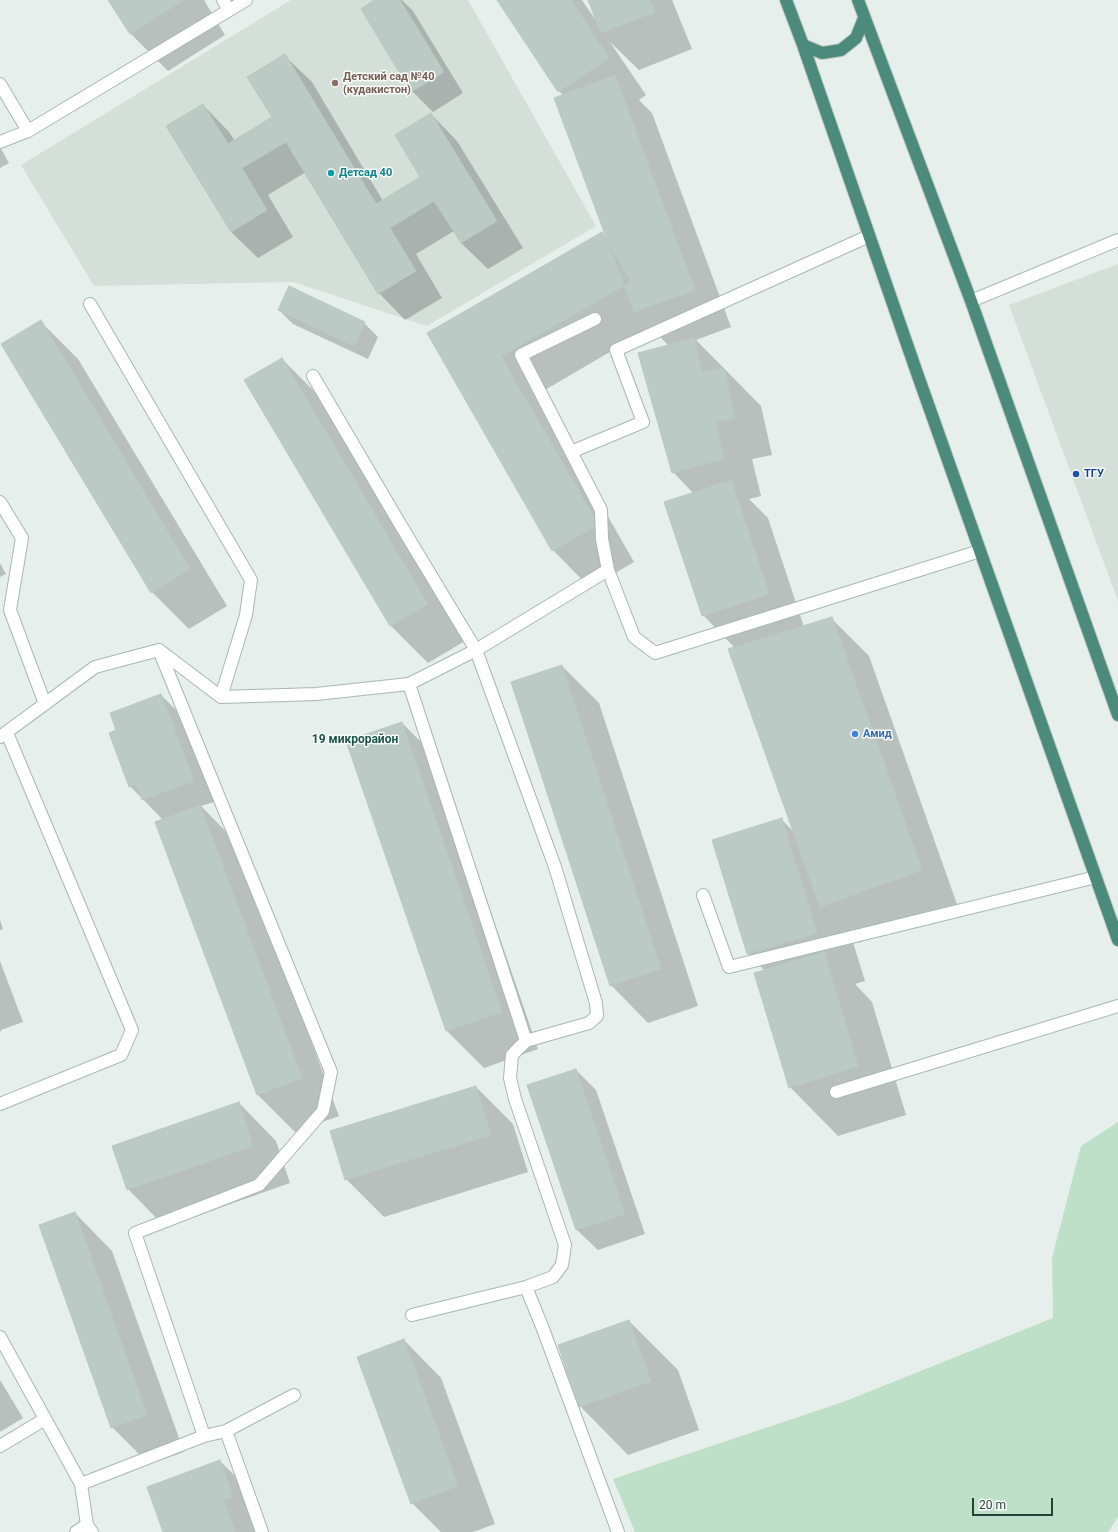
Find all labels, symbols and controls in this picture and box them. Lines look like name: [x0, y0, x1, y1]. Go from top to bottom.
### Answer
place label: Детский сад №40 (кудакистон): [343, 70, 434, 96]
marker: Детский сад №40 (кудакистон): [330, 78, 340, 88]
place label: Детсад 40: [339, 166, 392, 180]
marker: Детсад 40: [326, 168, 336, 178]
place label: ТГУ: [1084, 467, 1104, 481]
marker: ТГУ: [1071, 469, 1081, 479]
place label: Амид: [863, 727, 892, 741]
marker: Амид: [850, 729, 860, 739]
district label: 19 микрорайон: [312, 733, 398, 747]
scale bar: [974, 1490, 1055, 1516]
text: 20 m: [979, 1498, 1006, 1512]

